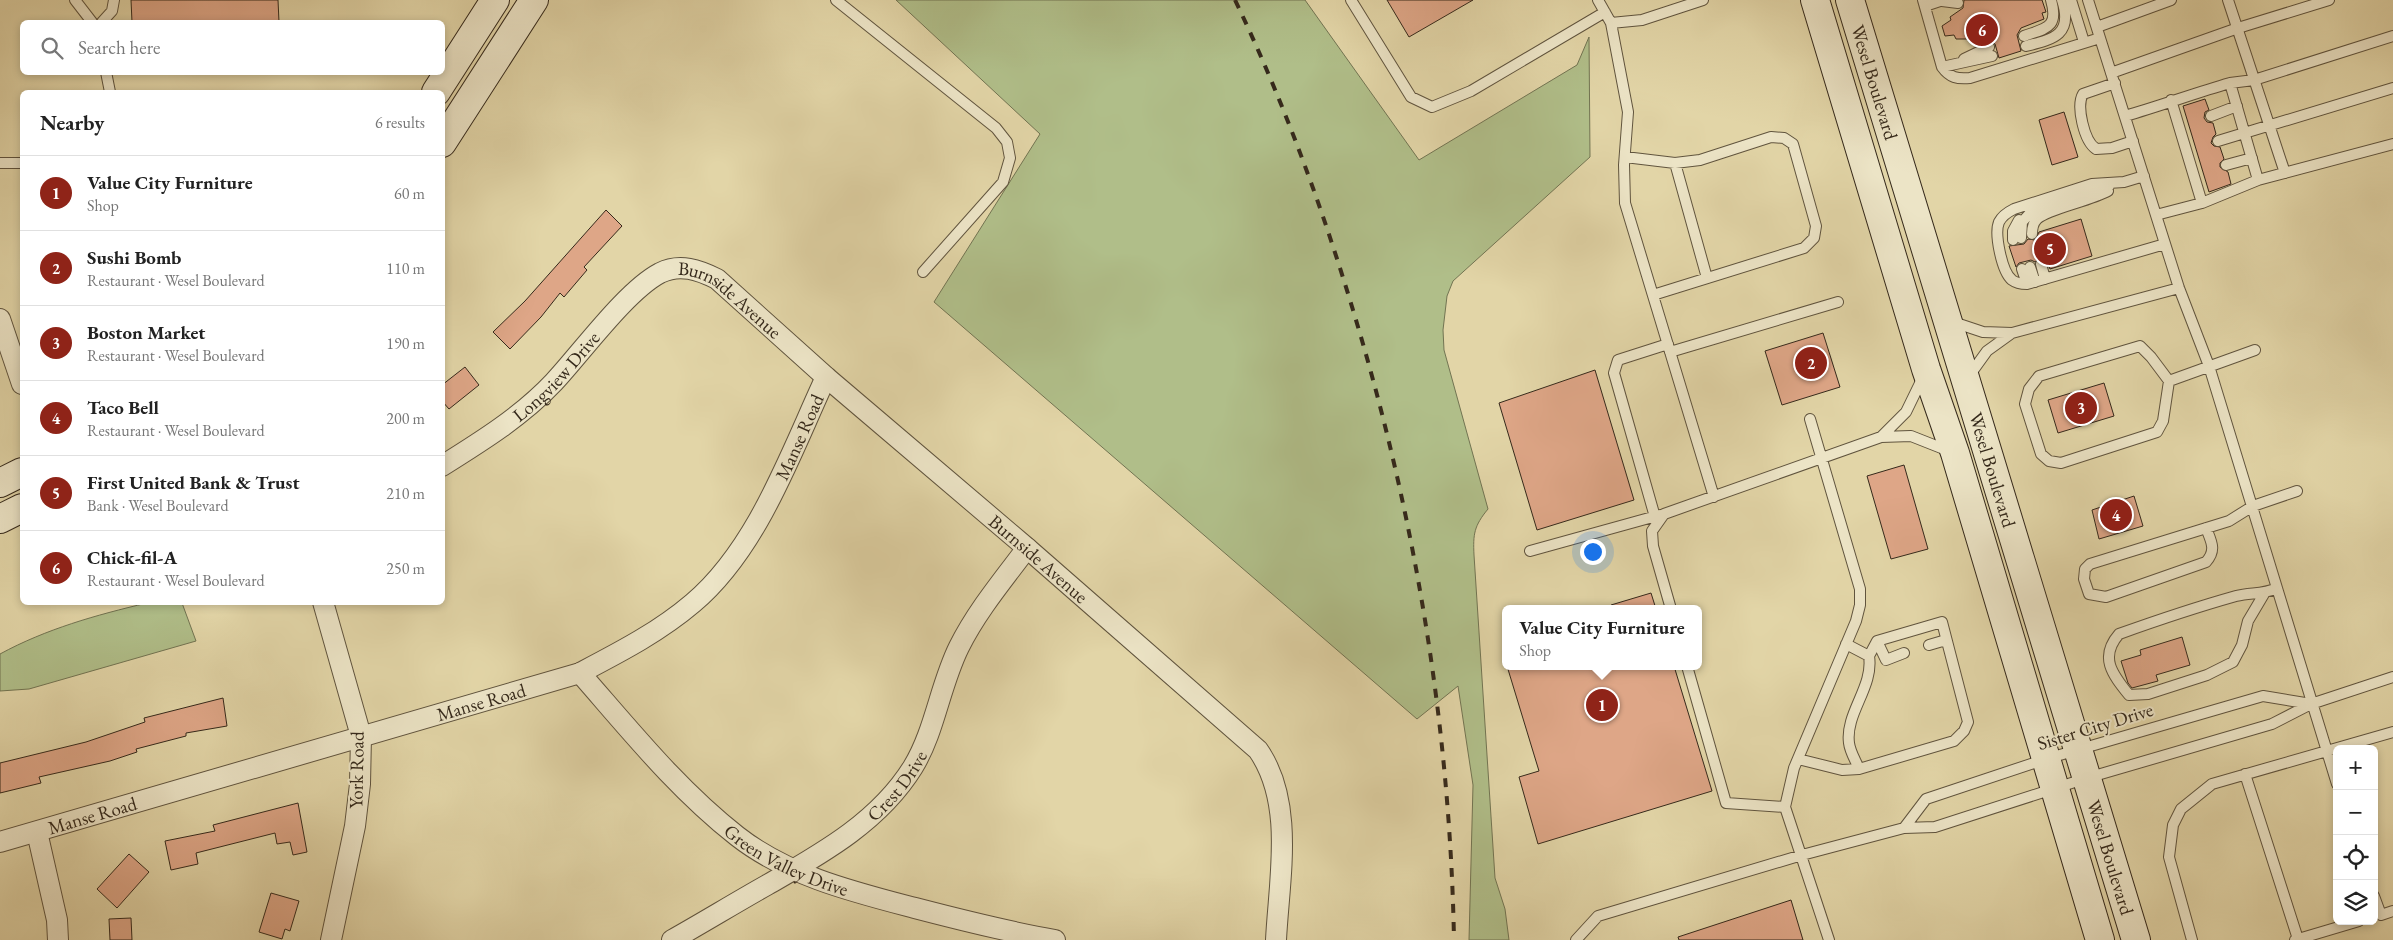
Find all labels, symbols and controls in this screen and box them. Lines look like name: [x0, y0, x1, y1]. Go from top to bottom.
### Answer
pin: 6: [1966, 11, 1998, 49]
search box: [20, 20, 445, 75]
street label: Wesel Boulevard: [1845, 22, 1904, 143]
icon: search: [38, 34, 66, 62]
text: Search here: [78, 35, 160, 60]
text: Nearby: [40, 109, 104, 136]
text: 6 results: [375, 112, 425, 133]
text: Value City Furniture: [87, 170, 253, 195]
text: 1: [52, 183, 60, 204]
text: 60 m: [394, 183, 425, 204]
text: Shop: [87, 195, 119, 216]
pin: 5: [2034, 230, 2066, 268]
text: Sushi Bomb: [87, 245, 181, 270]
street label: Burnside Avenue: [677, 256, 787, 344]
text: 2: [52, 258, 60, 279]
text: 110 m: [386, 258, 425, 279]
text: Restaurant · Wesel Boulevard: [87, 270, 265, 291]
text: Boston Market: [87, 320, 206, 345]
street label: Longview Drive: [507, 326, 605, 427]
text: 3: [52, 333, 60, 354]
text: 190 m: [386, 333, 425, 354]
pin: 2: [1795, 344, 1827, 382]
text: Restaurant · Wesel Boulevard: [87, 345, 265, 366]
pin: 3: [2065, 389, 2097, 427]
street label: Manse Road: [769, 390, 830, 484]
text: Taco Bell: [87, 395, 159, 420]
text: 4: [52, 408, 60, 429]
text: 200 m: [386, 408, 425, 429]
street label: Wesel Boulevard: [1963, 409, 2022, 531]
text: Restaurant · Wesel Boulevard: [87, 420, 265, 441]
text: First United Bank & Trust: [87, 470, 300, 495]
text: 5: [52, 483, 60, 504]
text: 210 m: [386, 483, 425, 504]
text: Bank · Wesel Boulevard: [87, 495, 229, 516]
pin: 4: [2100, 496, 2132, 534]
street label: Burnside Avenue: [983, 509, 1093, 609]
your location: [1580, 539, 1606, 565]
text: Chick-fil-A: [87, 545, 177, 570]
text: 6: [52, 558, 60, 579]
text: 250 m: [386, 558, 425, 579]
text: Restaurant · Wesel Boulevard: [87, 570, 265, 591]
popup: [1502, 605, 1702, 670]
text: Value City Furniture: [1519, 615, 1685, 640]
text: Shop: [1519, 640, 1551, 661]
street label: Manse Road: [434, 677, 529, 727]
pin: 1: [1586, 686, 1618, 724]
street label: Sister City Drive: [2034, 697, 2156, 756]
street label: York Road: [343, 731, 370, 809]
map controls: [2333, 745, 2378, 925]
button: +: [2333, 745, 2378, 790]
street label: Crest Drive: [862, 746, 933, 827]
button: −: [2333, 790, 2378, 835]
street label: Manse Road: [45, 791, 140, 840]
street label: Wesel Boulevard: [2081, 797, 2140, 918]
street label: Green Valley Drive: [719, 819, 851, 902]
button: locate: [2333, 835, 2378, 880]
button: layers: [2333, 880, 2378, 925]

